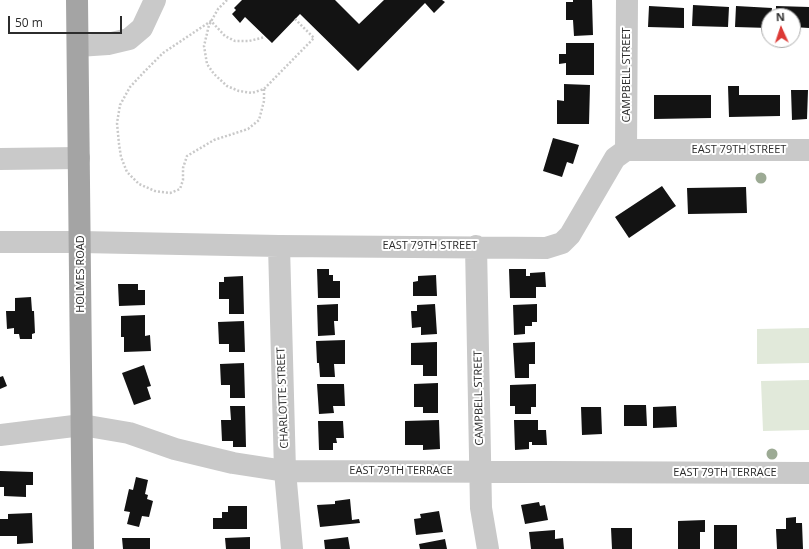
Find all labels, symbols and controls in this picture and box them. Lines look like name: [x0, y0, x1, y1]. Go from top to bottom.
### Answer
scale bar: [10, 8, 124, 34]
north arrow: [761, 8, 801, 48]
text: N: [776, 9, 785, 24]
text: 50 m: [15, 14, 43, 31]
street label: CAMPBELL STREET: [620, 27, 634, 123]
street label: EAST 79TH STREET: [692, 143, 786, 157]
street label: HOLMES ROAD: [74, 235, 88, 313]
street label: EAST 79TH STREET: [383, 239, 477, 253]
street label: CHARLOTTE STREET: [275, 347, 291, 449]
street label: CAMPBELL STREET: [472, 350, 486, 446]
street label: EAST 79TH TERRACE: [349, 464, 453, 478]
street label: EAST 79TH TERRACE: [673, 466, 777, 480]

